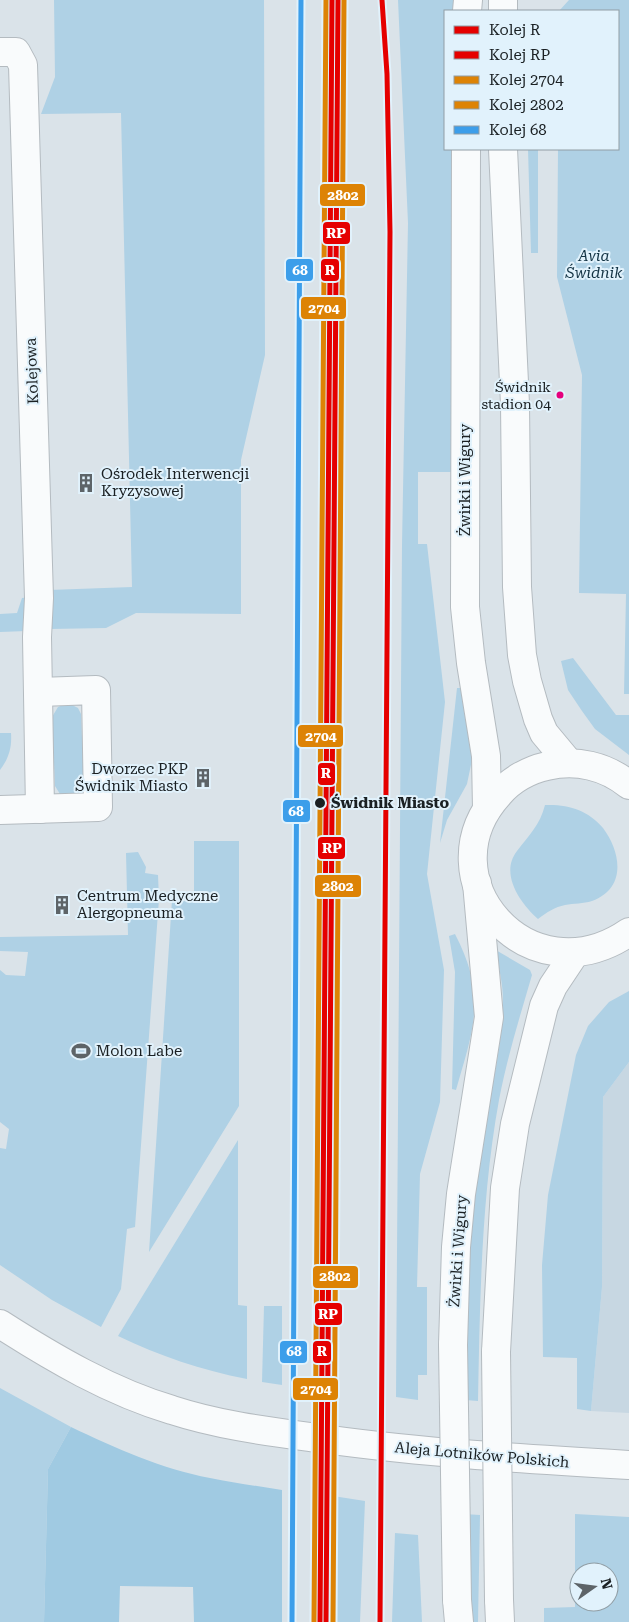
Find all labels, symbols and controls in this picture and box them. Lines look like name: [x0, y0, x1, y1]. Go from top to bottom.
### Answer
legend: [444, 10, 619, 150]
text: Kolej R: [489, 21, 541, 39]
text: Kolej RP: [489, 46, 550, 64]
text: Kolej 2704: [489, 71, 564, 89]
text: Kolej 2802: [489, 96, 564, 114]
text: Kolej 68: [489, 121, 547, 139]
line badge: 2802: [319, 183, 366, 207]
text: 2802: [327, 187, 359, 203]
line badge: RP: [322, 221, 351, 245]
text: RP: [326, 225, 346, 241]
park label: Avia Świdnik: [565, 247, 623, 282]
line badge: 68: [285, 258, 314, 282]
line badge: R: [320, 258, 340, 282]
text: 68: [292, 262, 308, 278]
text: R: [325, 262, 336, 278]
line badge: 2704: [300, 296, 347, 320]
text: 2704: [308, 300, 340, 316]
street label: Kolejowa: [22, 338, 42, 404]
place label: Świdnik stadion 04: [481, 379, 551, 412]
marker: Świdnik stadion 04: [555, 390, 565, 400]
street label: Żwirki i Wigury: [456, 424, 474, 536]
place label: Ośrodek Interwencji Kryzysowej: [101, 465, 250, 500]
building icon: Ośrodek Interwencji Kryzysowej: [75, 472, 97, 494]
line badge: 2704: [297, 724, 344, 748]
text: 2704: [305, 728, 337, 744]
place label: Dworzec PKP Świdnik Miasto: [75, 760, 188, 795]
line badge: R: [317, 762, 336, 786]
text: R: [321, 765, 332, 781]
building icon: Dworzec PKP Świdnik Miasto: [192, 767, 214, 789]
place label: Świdnik Miasto: [331, 793, 449, 812]
marker: Świdnik Miasto: [313, 796, 327, 810]
line badge: 68: [282, 799, 311, 823]
text: 68: [288, 803, 304, 819]
line badge: RP: [317, 836, 346, 860]
text: RP: [322, 840, 342, 856]
line badge: 2802: [314, 874, 362, 898]
text: 2802: [322, 878, 354, 894]
place label: Centrum Medyczne Alergopneuma: [77, 887, 218, 922]
building icon: Centrum Medyczne Alergopneuma: [51, 894, 73, 916]
sports icon: Molon Labe: [70, 1040, 92, 1062]
place label: Molon Labe: [96, 1042, 182, 1060]
street label: Żwirki i Wigury: [445, 1194, 471, 1308]
line badge: 2802: [312, 1265, 359, 1289]
text: 2802: [319, 1268, 351, 1284]
line badge: RP: [314, 1302, 343, 1326]
text: RP: [318, 1306, 338, 1322]
line badge: 68: [279, 1340, 308, 1364]
line badge: R: [312, 1340, 332, 1364]
text: 68: [286, 1343, 302, 1359]
text: R: [317, 1343, 328, 1359]
line badge: 2704: [292, 1377, 339, 1401]
text: 2704: [300, 1381, 332, 1397]
street label: Aleja Lotników Polskich: [394, 1438, 570, 1472]
north arrow: [569, 1562, 619, 1612]
text: N: [598, 1577, 616, 1591]

